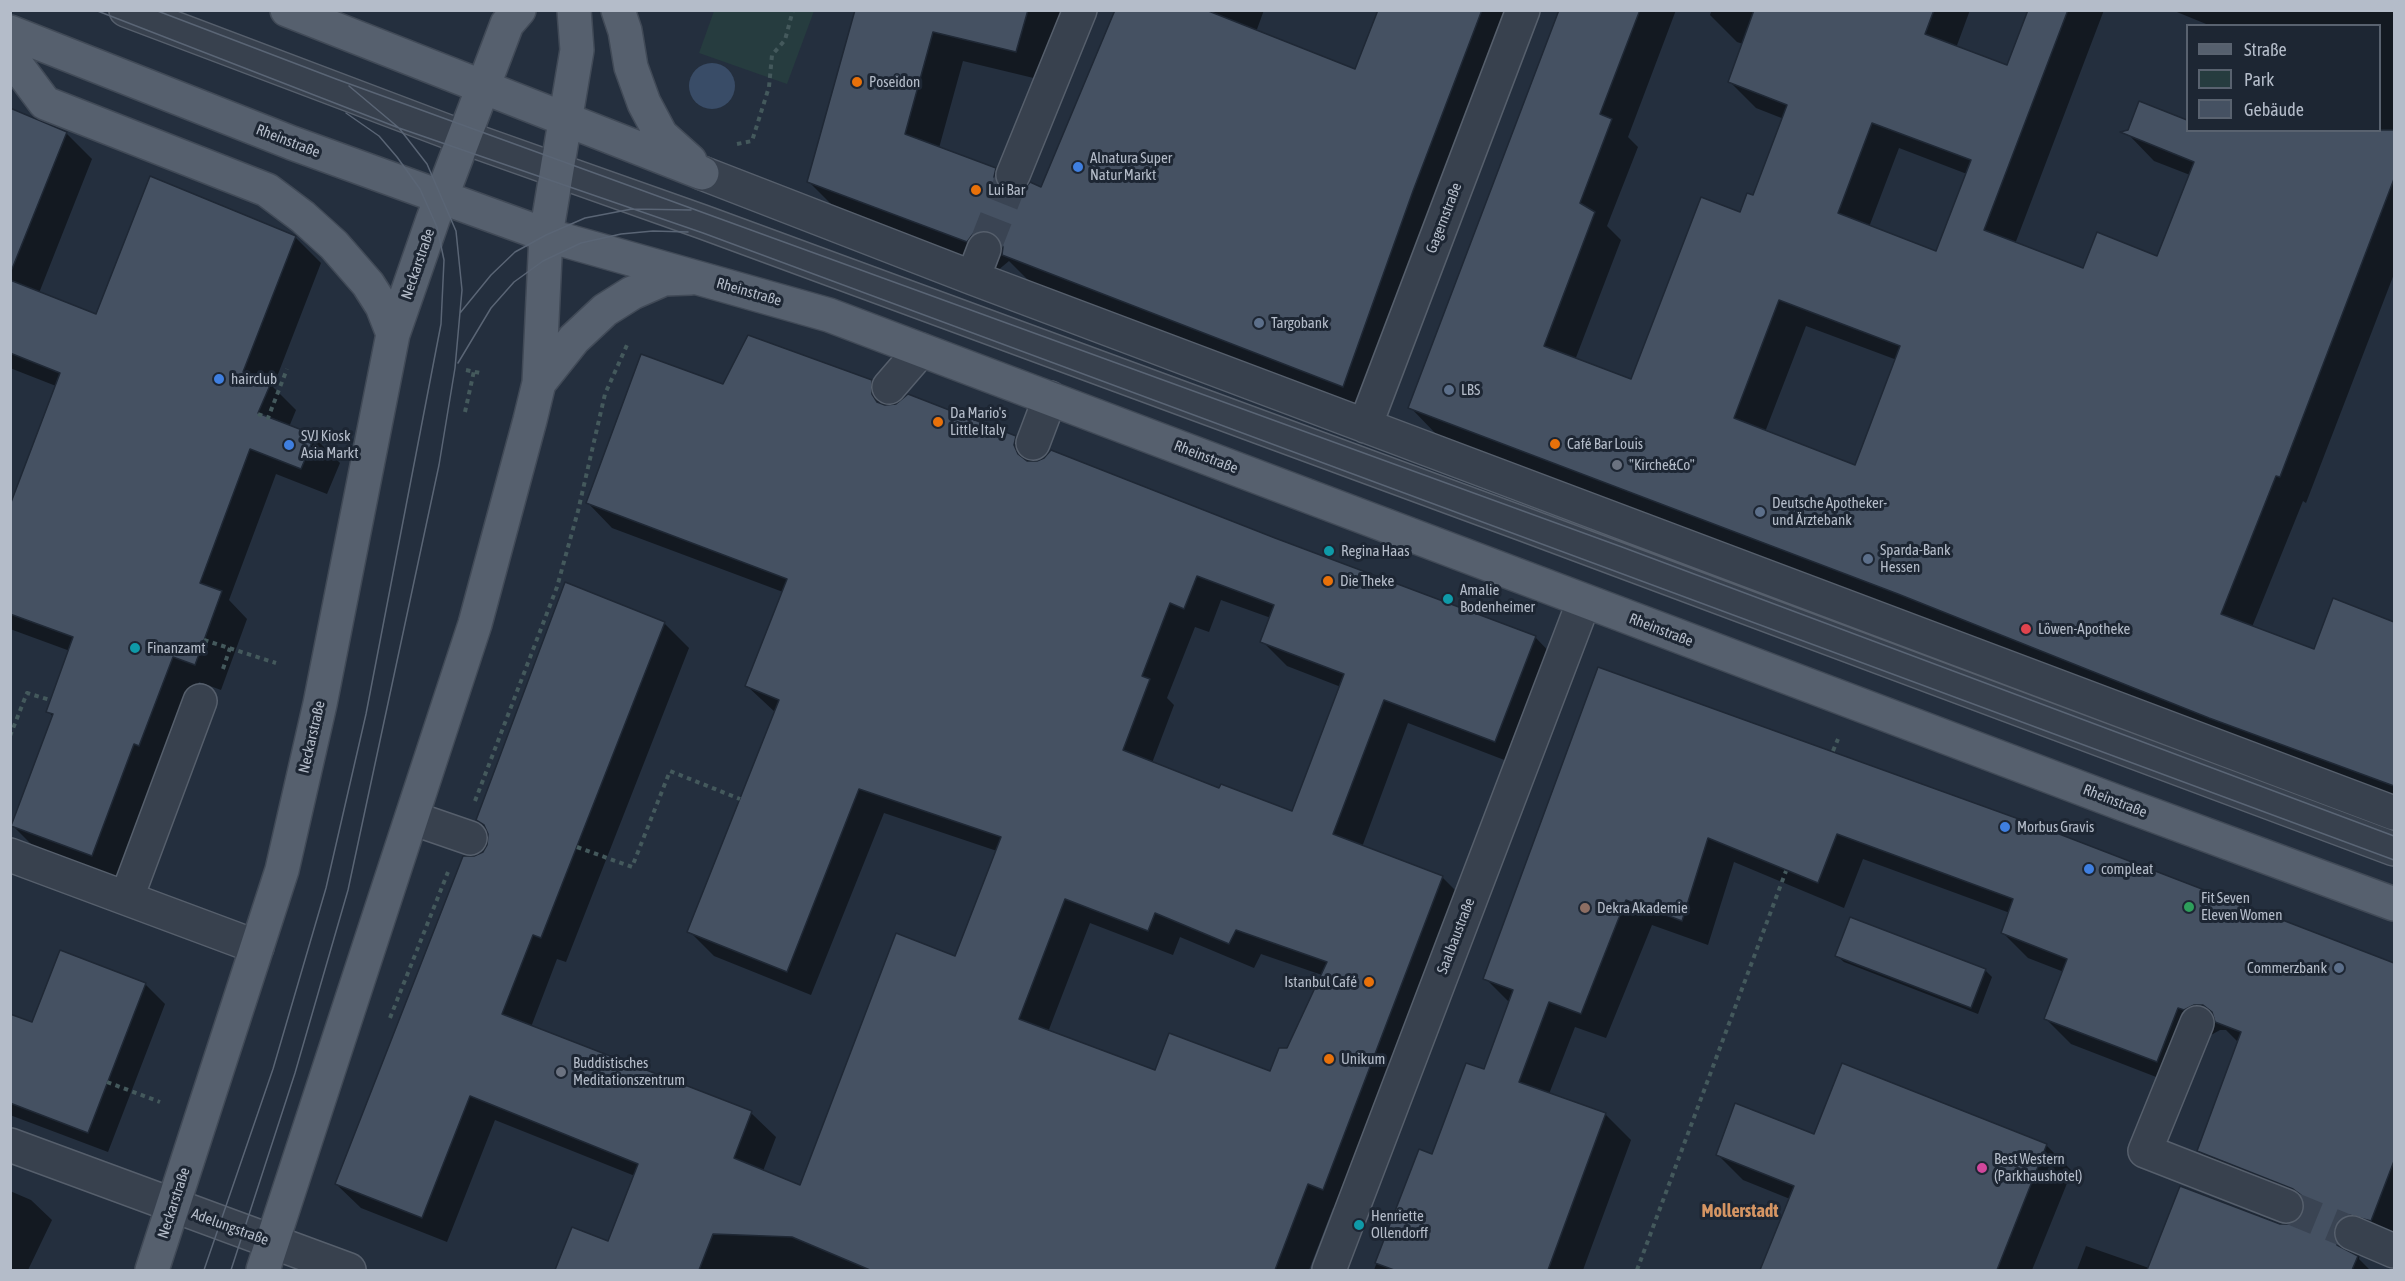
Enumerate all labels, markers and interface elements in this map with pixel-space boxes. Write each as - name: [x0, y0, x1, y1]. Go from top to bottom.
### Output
- legend: [2186, 24, 2381, 132]
- text: Straße: [2244, 39, 2287, 60]
- text: Park: [2244, 69, 2274, 90]
- place label: Poseidon: [869, 73, 920, 91]
- marker: Poseidon: [850, 75, 864, 89]
- text: Gebäude: [2244, 99, 2304, 120]
- street label: Rheinstraße: [254, 121, 322, 161]
- place label: Alnatura Super Natur Markt: [1090, 149, 1172, 184]
- marker: Alnatura Super Natur Markt: [1071, 160, 1085, 174]
- street label: Gagernstraße: [1422, 180, 1466, 256]
- place label: Lui Bar: [988, 181, 1025, 199]
- marker: Lui Bar: [969, 183, 983, 197]
- street label: Neckarstraße: [397, 226, 439, 302]
- street label: Rheinstraße: [714, 274, 784, 310]
- place label: Targobank: [1271, 314, 1329, 332]
- marker: Targobank: [1252, 316, 1266, 330]
- place label: hairclub: [231, 370, 277, 388]
- marker: hairclub: [212, 372, 226, 386]
- place label: LBS: [1461, 381, 1480, 399]
- marker: LBS: [1442, 383, 1456, 397]
- place label: Da Mario's Little Italy: [950, 404, 1007, 439]
- marker: Da Mario's Little Italy: [931, 415, 945, 429]
- place label: SVJ Kiosk Asia Markt: [301, 427, 358, 462]
- place label: Café Bar Louis: [1567, 435, 1643, 453]
- street label: Rheinstraße: [1172, 437, 1240, 477]
- marker: Café Bar Louis: [1548, 437, 1562, 451]
- marker: SVJ Kiosk Asia Markt: [282, 438, 296, 452]
- place label: "Kirche&Co": [1629, 456, 1695, 474]
- marker: "Kirche&Co": [1610, 458, 1624, 472]
- place label: Deutsche Apotheker- und Ärztebank: [1772, 494, 1887, 529]
- marker: Deutsche Apotheker- und Ärztebank: [1753, 505, 1767, 519]
- place label: Sparda-Bank Hessen: [1880, 541, 1951, 576]
- place label: Regina Haas: [1341, 542, 1409, 560]
- marker: Regina Haas: [1322, 544, 1336, 558]
- marker: Sparda-Bank Hessen: [1861, 552, 1875, 566]
- place label: Die Theke: [1340, 572, 1394, 590]
- marker: Die Theke: [1321, 574, 1335, 588]
- place label: Amalie Bodenheimer: [1460, 581, 1535, 616]
- marker: Amalie Bodenheimer: [1441, 592, 1455, 606]
- street label: Rheinstraße: [1627, 610, 1695, 650]
- place label: Löwen-Apotheke: [2038, 620, 2130, 638]
- marker: Löwen-Apotheke: [2019, 622, 2033, 636]
- place label: Finanzamt: [147, 639, 206, 657]
- marker: Finanzamt: [128, 641, 142, 655]
- street label: Neckarstraße: [295, 699, 329, 775]
- street label: Rheinstraße: [2081, 781, 2149, 821]
- place label: Morbus Gravis: [2017, 818, 2094, 836]
- marker: Morbus Gravis: [1998, 820, 2012, 834]
- place label: compleat: [2101, 860, 2153, 878]
- marker: compleat: [2082, 862, 2096, 876]
- place label: Fit Seven Eleven Women: [2201, 889, 2282, 924]
- street label: Saalbaustraße: [1433, 895, 1479, 977]
- place label: Dekra Akademie: [1597, 899, 1688, 917]
- marker: Fit Seven Eleven Women: [2182, 900, 2196, 914]
- marker: Dekra Akademie: [1578, 901, 1592, 915]
- place label: Commerzbank: [2247, 959, 2327, 977]
- marker: Commerzbank: [2332, 961, 2346, 975]
- place label: Istanbul Café: [1284, 973, 1357, 991]
- marker: Istanbul Café: [1362, 975, 1376, 989]
- place label: Unikum: [1341, 1050, 1385, 1068]
- marker: Unikum: [1322, 1052, 1336, 1066]
- place label: Buddistisches Meditationszentrum: [573, 1054, 685, 1089]
- marker: Buddistisches Meditationszentrum: [554, 1065, 568, 1079]
- place label: Best Western (Parkhaushotel): [1994, 1150, 2082, 1185]
- marker: Best Western (Parkhaushotel): [1975, 1161, 1989, 1175]
- street label: Neckarstraße: [154, 1165, 194, 1241]
- district label: Mollerstadt: [1702, 1200, 1778, 1222]
- street label: Adelungstraße: [189, 1205, 271, 1249]
- place label: Henriette Ollendorff: [1371, 1207, 1428, 1242]
- marker: Henriette Ollendorff: [1352, 1218, 1366, 1232]

